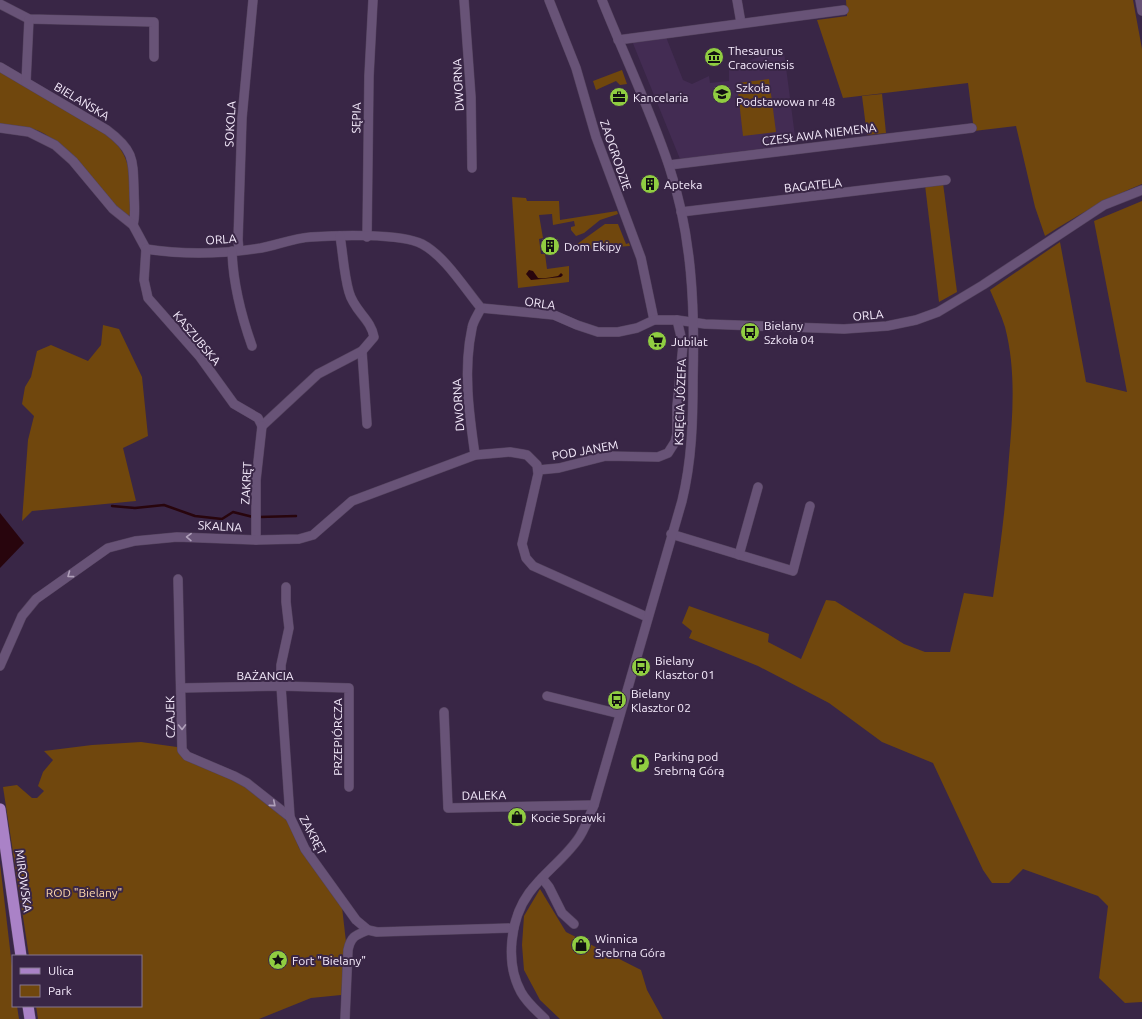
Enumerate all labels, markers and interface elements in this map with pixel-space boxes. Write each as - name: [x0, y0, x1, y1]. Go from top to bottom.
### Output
- place label: Thesaurus Cracoviensis: [728, 44, 794, 71]
- museum icon: Thesaurus Cracoviensis: [703, 46, 725, 68]
- street label: DWORNA: [450, 58, 466, 112]
- street label: BIELAŃSKA: [52, 79, 112, 123]
- place label: Szkoła Podstawowa nr 48: [736, 81, 836, 108]
- school or university icon: Szkoła Podstawowa nr 48: [711, 83, 733, 105]
- office icon: Kancelaria: [608, 86, 630, 108]
- place label: Kancelaria: [633, 91, 688, 104]
- street label: SOKOLA: [222, 100, 238, 147]
- street label: SĘPIA: [349, 102, 363, 134]
- street label: ZAOGRODZIE: [598, 118, 634, 192]
- street label: CZESŁAWA NIEMENA: [761, 121, 877, 147]
- building icon: Apteka: [639, 173, 661, 195]
- street label: BAGATELA: [783, 175, 843, 194]
- place label: Apteka: [664, 178, 702, 191]
- street label: ORLA: [205, 231, 237, 247]
- building icon: Dom Ekipy: [539, 235, 561, 257]
- place label: Dom Ekipy: [564, 240, 621, 253]
- street label: ORLA: [524, 294, 556, 312]
- street label: ORLA: [852, 307, 884, 323]
- street label: KASZUBSKA: [171, 308, 223, 368]
- place label: Bielany Szkoła 04: [764, 319, 815, 346]
- bus stop icon: Bielany Szkoła 04: [739, 321, 761, 343]
- supermarket icon: Jubilat: [646, 330, 668, 352]
- place label: Jubilat: [671, 335, 708, 348]
- street label: KSIĘCIA JÓZEFA: [672, 358, 688, 446]
- street label: DWORNA: [450, 378, 466, 432]
- street label: POD JANEM: [551, 438, 619, 462]
- street label: ZAKRĘT: [238, 461, 254, 505]
- street label: SKALNA: [198, 518, 243, 534]
- one-way arrow: [186, 533, 192, 541]
- one-way arrow: [67, 570, 74, 577]
- place label: Bielany Klasztor 01: [655, 654, 715, 681]
- bus stop icon: Bielany Klasztor 01: [630, 656, 652, 678]
- street label: BAŻANCIA: [236, 669, 294, 682]
- place label: Bielany Klasztor 02: [631, 687, 691, 714]
- bus stop icon: Bielany Klasztor 02: [606, 689, 628, 711]
- street label: CZAJEK: [163, 695, 177, 738]
- street label: PRZEPIÓRCZA: [331, 698, 344, 776]
- one-way arrow: [178, 724, 186, 730]
- place label: Parking pod Srebrną Górą: [654, 750, 724, 777]
- parking icon: Parking pod Srebrną Górą: [629, 752, 651, 774]
- street label: DALEKA: [462, 788, 507, 802]
- one-way arrow: [268, 800, 275, 807]
- shop icon: Kocie Sprawki: [506, 806, 528, 828]
- place label: Kocie Sprawki: [531, 811, 605, 824]
- street label: ZAKRĘT: [297, 813, 329, 857]
- street label: MIROWSKA: [13, 849, 35, 913]
- park label: ROD "Bielany": [46, 886, 122, 899]
- place label: Winnica Srebrna Góra: [595, 932, 665, 959]
- shop icon: Winnica Srebrna Góra: [570, 934, 592, 956]
- place icon: Fort "Bielany": [267, 949, 289, 971]
- place label: Fort "Bielany": [292, 954, 366, 967]
- legend: [12, 955, 142, 1007]
- text: Ulica: [48, 964, 74, 977]
- text: Park: [48, 984, 72, 997]

